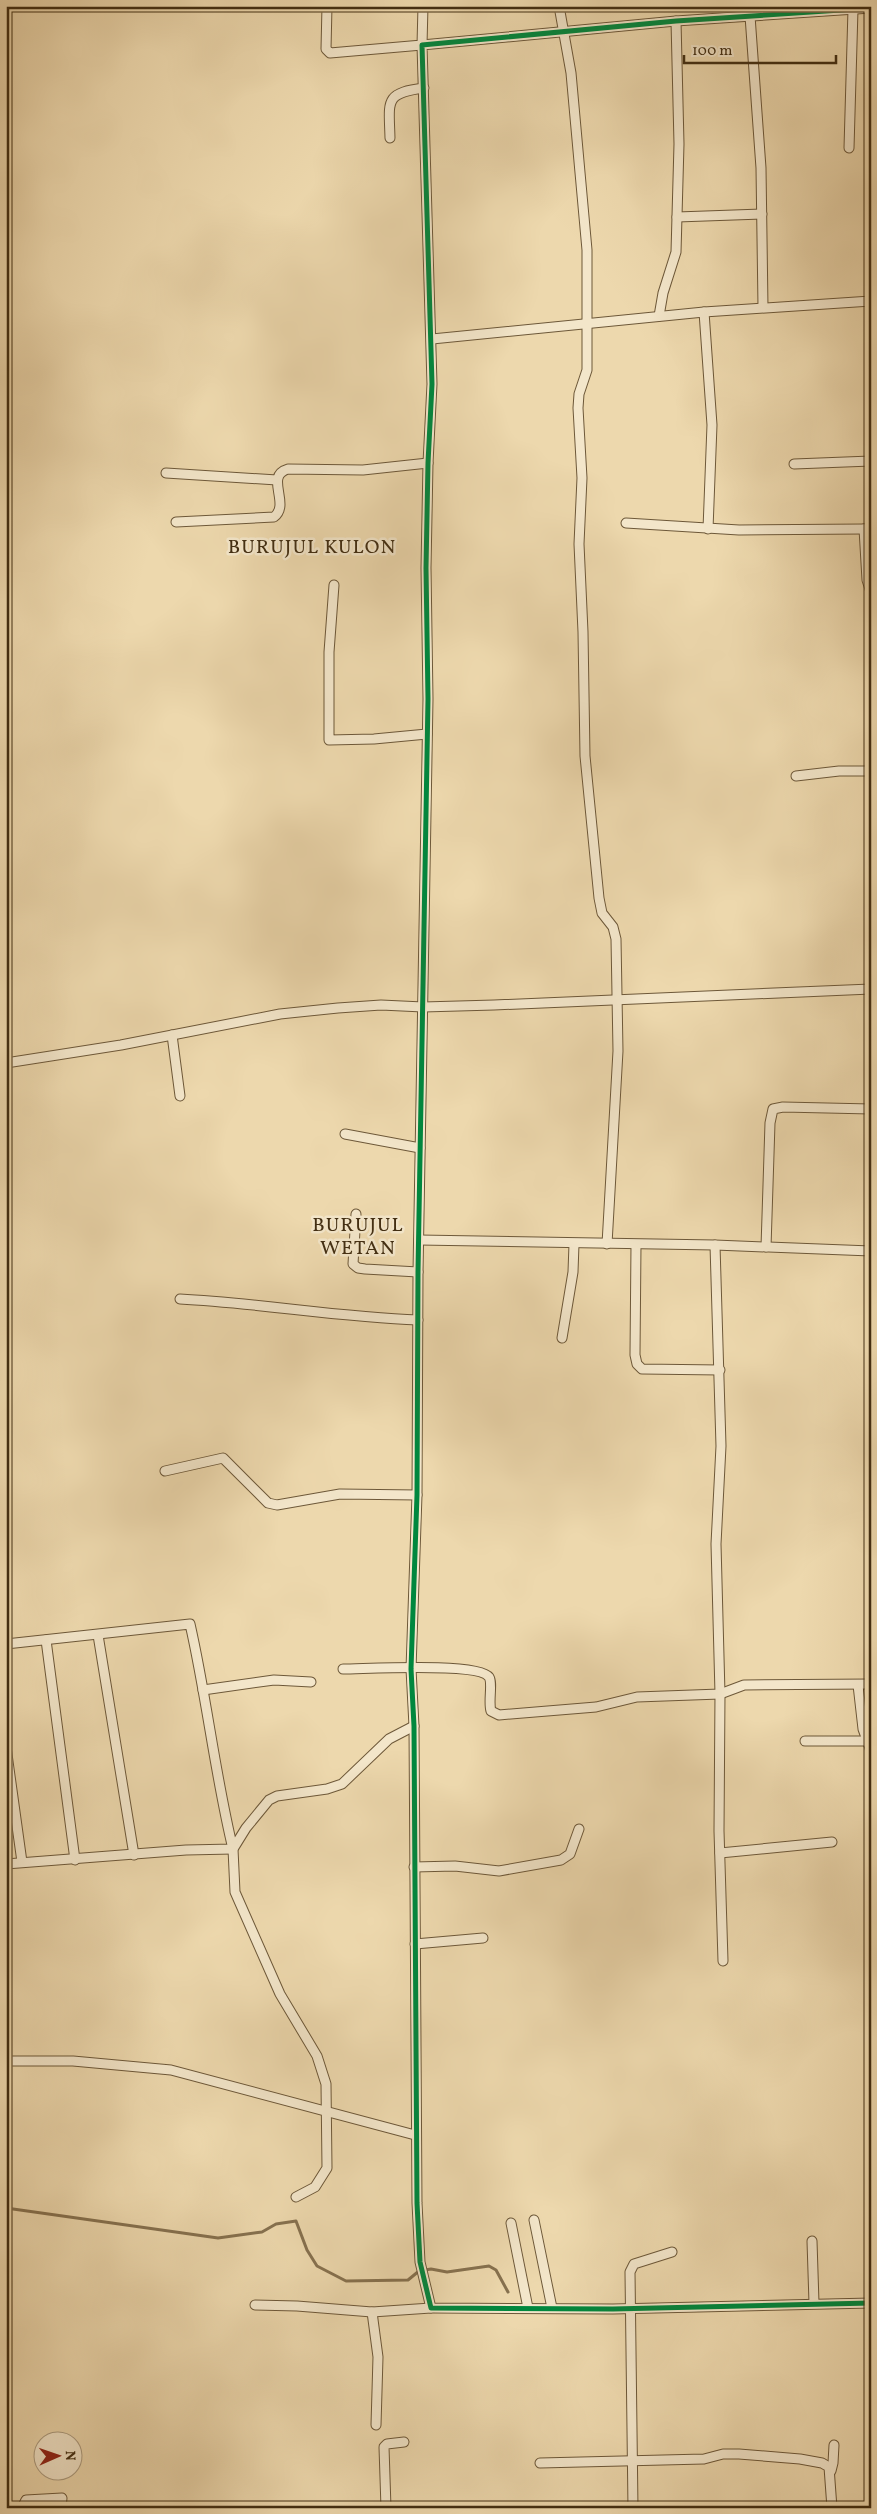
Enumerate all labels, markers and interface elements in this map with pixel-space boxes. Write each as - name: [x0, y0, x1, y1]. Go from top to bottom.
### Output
- scale bar: [684, 32, 837, 64]
- text: 100 m: [692, 41, 732, 62]
- district label: BURUJUL KULON: [228, 534, 396, 562]
- district label: BURUJUL WETAN: [312, 1212, 404, 1263]
- north arrow: [32, 2432, 82, 2482]
- text: N: [60, 2450, 79, 2461]

